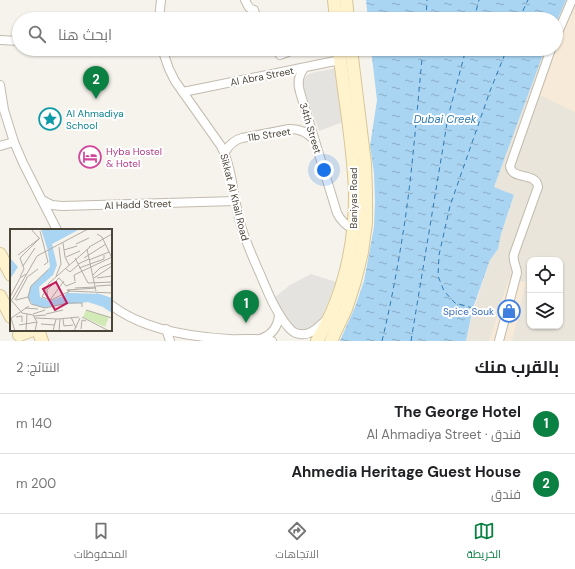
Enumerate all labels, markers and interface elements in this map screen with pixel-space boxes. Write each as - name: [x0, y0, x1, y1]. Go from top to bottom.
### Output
- search box: [12, 12, 563, 56]
- icon: search: [26, 23, 48, 45]
- text: ابحث هنا: [58, 25, 112, 45]
- street label: Al Abra Street: [229, 64, 295, 89]
- pin: 2: [83, 66, 109, 99]
- street label: 34th Street: [297, 101, 324, 155]
- place icon: Al Ahmadiya School: [37, 106, 63, 132]
- place label: Al Ahmadiya School: [66, 107, 124, 132]
- water label: Dubai Creek: [414, 112, 477, 126]
- street label: 11b Street: [247, 125, 292, 144]
- hotel icon: Hyba Hostel & Hotel: [77, 144, 103, 170]
- place label: Hyba Hostel & Hotel: [106, 145, 162, 170]
- street label: Sikkat Al Khail Road: [217, 152, 252, 242]
- your location: [314, 160, 334, 180]
- street label: Baniyas Road: [347, 167, 360, 229]
- street label: Al Hadd Street: [104, 197, 172, 212]
- inset map: [10, 229, 112, 331]
- map controls: [527, 257, 563, 329]
- button: locate: [527, 257, 563, 293]
- pin: 1: [233, 290, 259, 323]
- button: layers: [527, 293, 563, 329]
- shop icon: Spice Souk: [496, 298, 522, 324]
- place label: Spice Souk: [443, 305, 494, 318]
- text: بالقرب منك: [475, 356, 559, 378]
- text: النتائج: 2: [16, 359, 60, 376]
- text: The George Hotel: [394, 402, 521, 422]
- text: 140 m: [16, 415, 52, 432]
- text: 1: [544, 415, 548, 432]
- text: فندق · Al Ahmadiya Street: [366, 426, 521, 443]
- text: Ahmedia Heritage Guest House: [291, 462, 521, 482]
- text: 200 m: [16, 475, 56, 492]
- text: 2: [542, 475, 550, 492]
- text: فندق: [491, 486, 521, 503]
- tab: المحفوظات: [74, 520, 127, 564]
- tab: الاتجاهات: [275, 520, 319, 564]
- tab: الخريطة: [467, 520, 501, 564]

